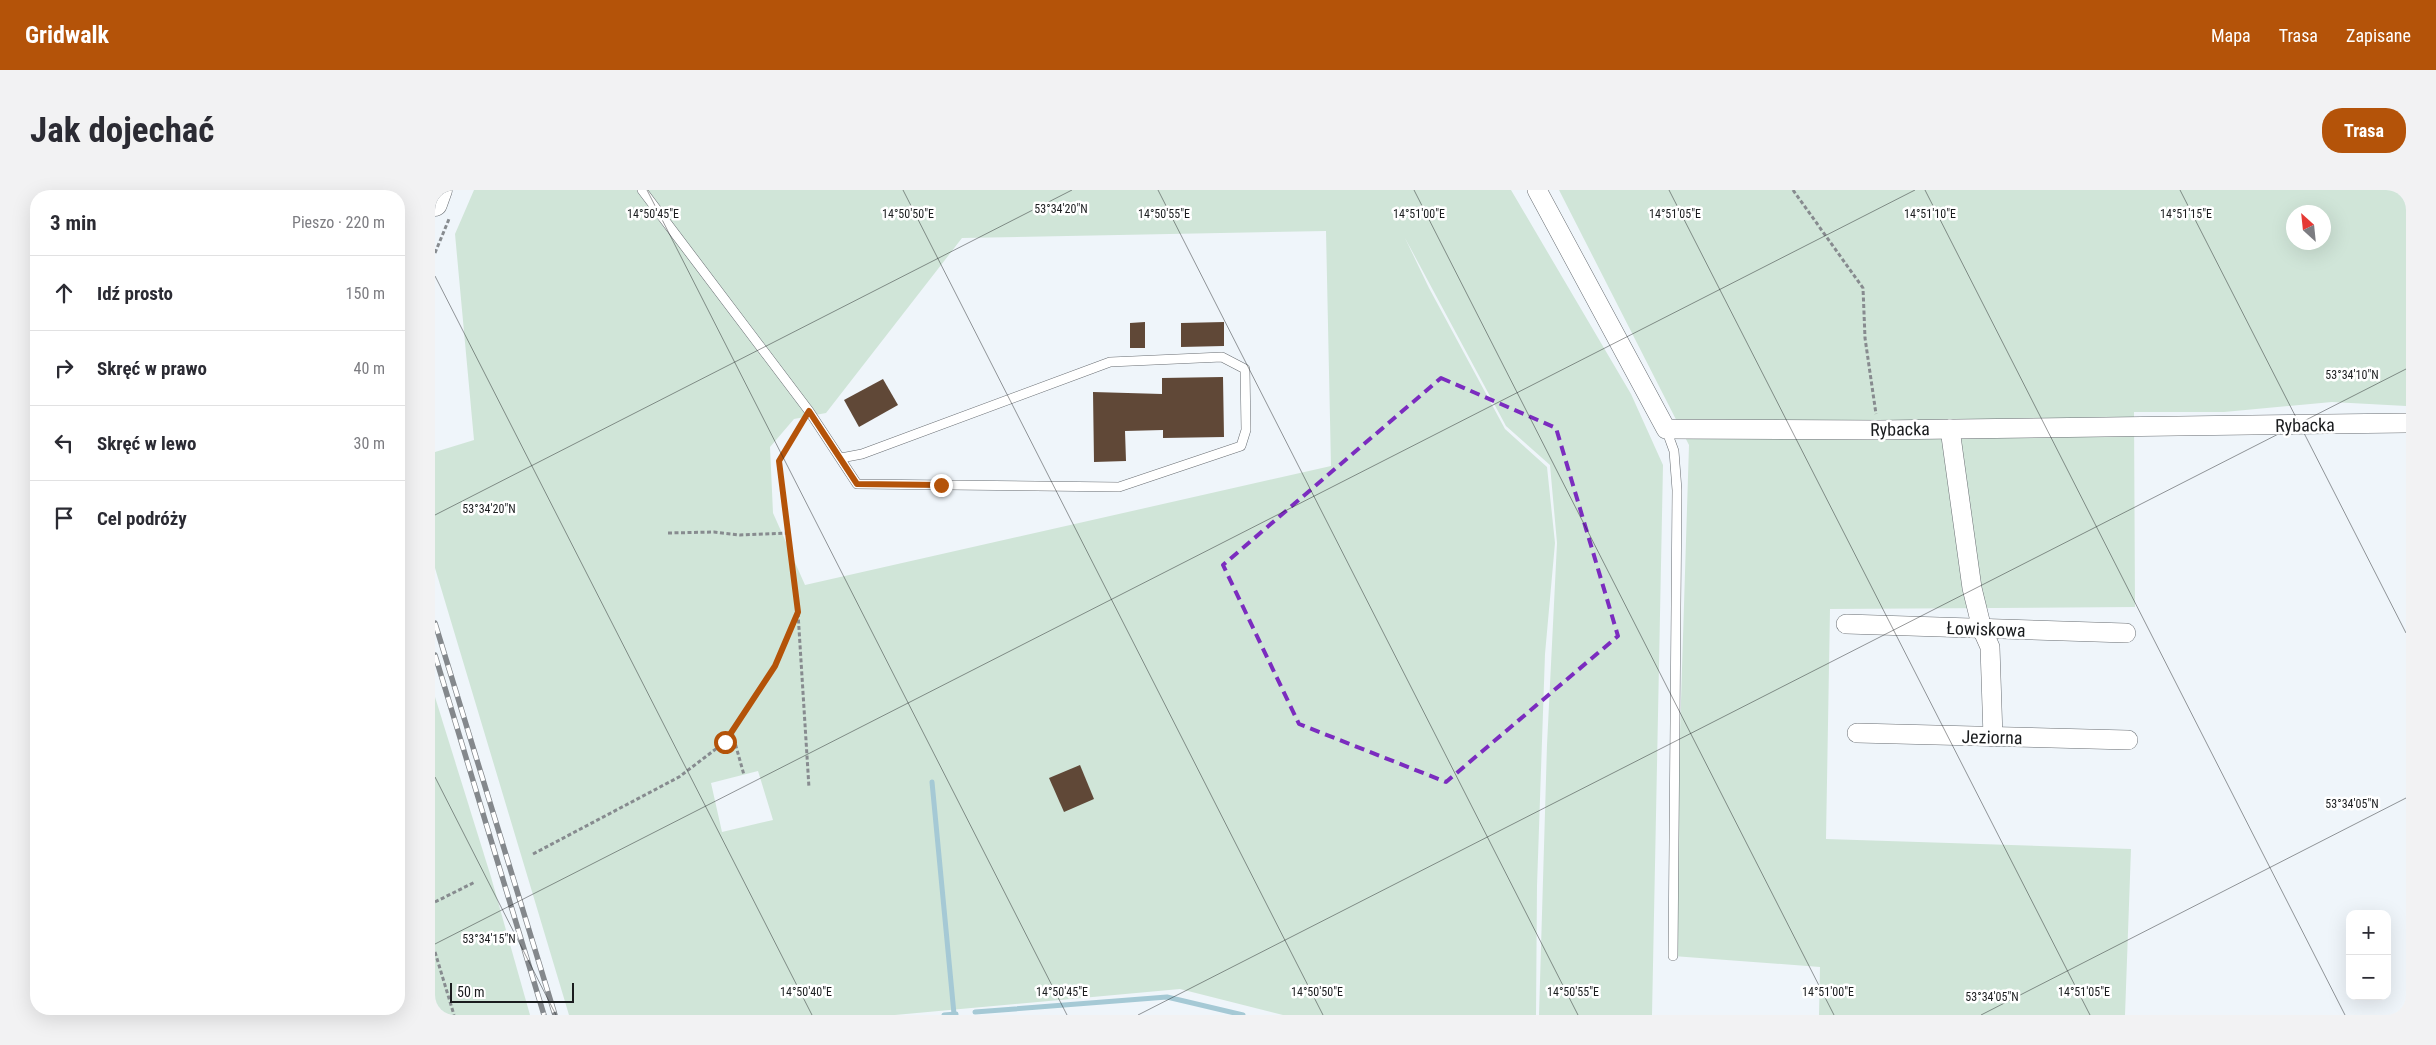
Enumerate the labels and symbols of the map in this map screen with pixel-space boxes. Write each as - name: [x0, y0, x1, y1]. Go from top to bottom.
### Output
- text: 53°34'20"N: [1034, 202, 1088, 216]
- north arrow: [2286, 205, 2331, 250]
- text: 14°50'45"E: [627, 207, 679, 221]
- text: 14°50'50"E: [882, 207, 934, 221]
- text: 14°50'55"E: [1138, 207, 1190, 221]
- text: 14°51'00"E: [1393, 207, 1445, 221]
- text: 14°51'05"E: [1649, 207, 1701, 221]
- text: 14°51'10"E: [1904, 207, 1956, 221]
- text: 14°51'15"E: [2160, 207, 2212, 221]
- text: 53°34'10"N: [2325, 368, 2379, 382]
- street label: Rybacka: [2275, 414, 2335, 436]
- street label: Rybacka: [1870, 418, 1930, 440]
- route end: [930, 474, 953, 497]
- text: 53°34'20"N: [462, 502, 516, 516]
- street label: Łowiskowa: [1946, 617, 2026, 641]
- street label: Jeziorna: [1961, 726, 2023, 748]
- route start: [714, 731, 737, 754]
- text: 53°34'05"N: [2325, 797, 2379, 811]
- text: 53°34'15"N: [462, 932, 516, 946]
- scale bar: [450, 980, 574, 1003]
- text: 14°50'40"E: [780, 985, 832, 999]
- text: 14°50'45"E: [1036, 985, 1088, 999]
- text: 14°50'50"E: [1291, 985, 1343, 999]
- text: 14°50'55"E: [1547, 985, 1599, 999]
- text: 14°51'00"E: [1802, 985, 1854, 999]
- text: 14°51'05"E: [2058, 985, 2110, 999]
- text: 53°34'05"N: [1965, 990, 2019, 1004]

